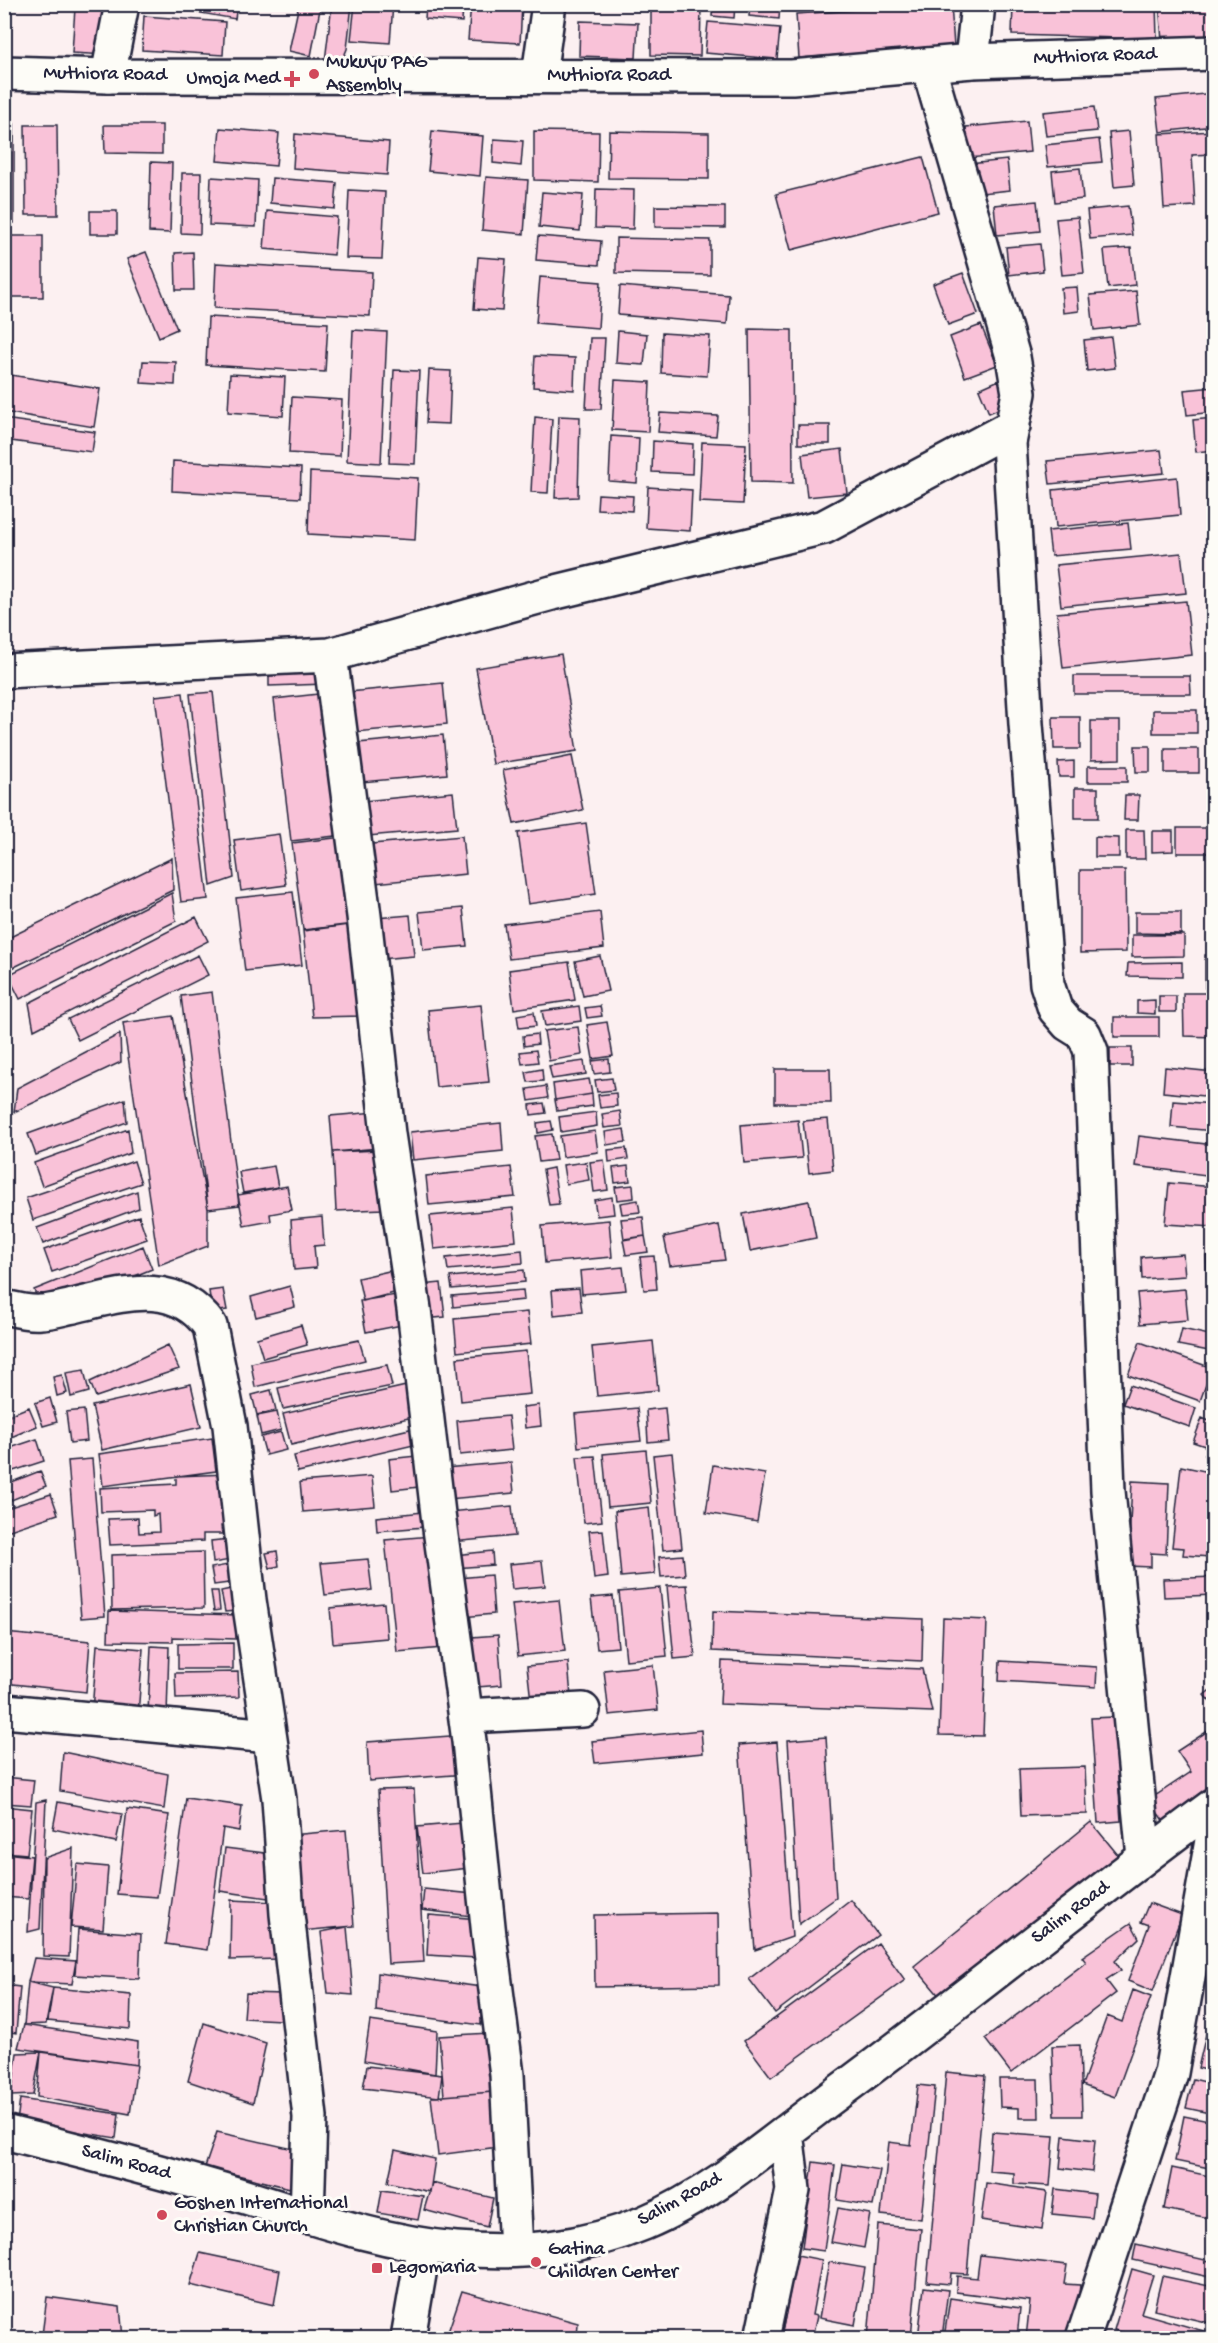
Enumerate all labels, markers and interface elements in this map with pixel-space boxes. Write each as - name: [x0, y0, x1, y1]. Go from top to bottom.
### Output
- street label: Muthiora Road: [1033, 43, 1159, 71]
- place label: Mukuyu PAG Assembly: [326, 52, 428, 98]
- street label: Muthiora Road: [43, 62, 169, 88]
- street label: Muthiora Road: [547, 65, 673, 88]
- marker: Mukuyu PAG Assembly: [307, 67, 321, 81]
- place label: Umoja Med: [186, 68, 282, 91]
- marker: Umoja Med: [285, 72, 299, 86]
- street label: Salim Road: [1027, 1875, 1116, 1950]
- street label: Salim Road: [79, 2140, 175, 2187]
- street label: Salim Road: [634, 2167, 728, 2232]
- place label: Goshen International Christian Church: [174, 2193, 348, 2239]
- marker: Goshen International Christian Church: [155, 2208, 169, 2222]
- place label: Gatina Children Center: [548, 2239, 680, 2285]
- marker: Gatina Children Center: [529, 2255, 543, 2269]
- place label: Legomaria: [389, 2257, 477, 2280]
- marker: Legomaria: [370, 2261, 384, 2275]

